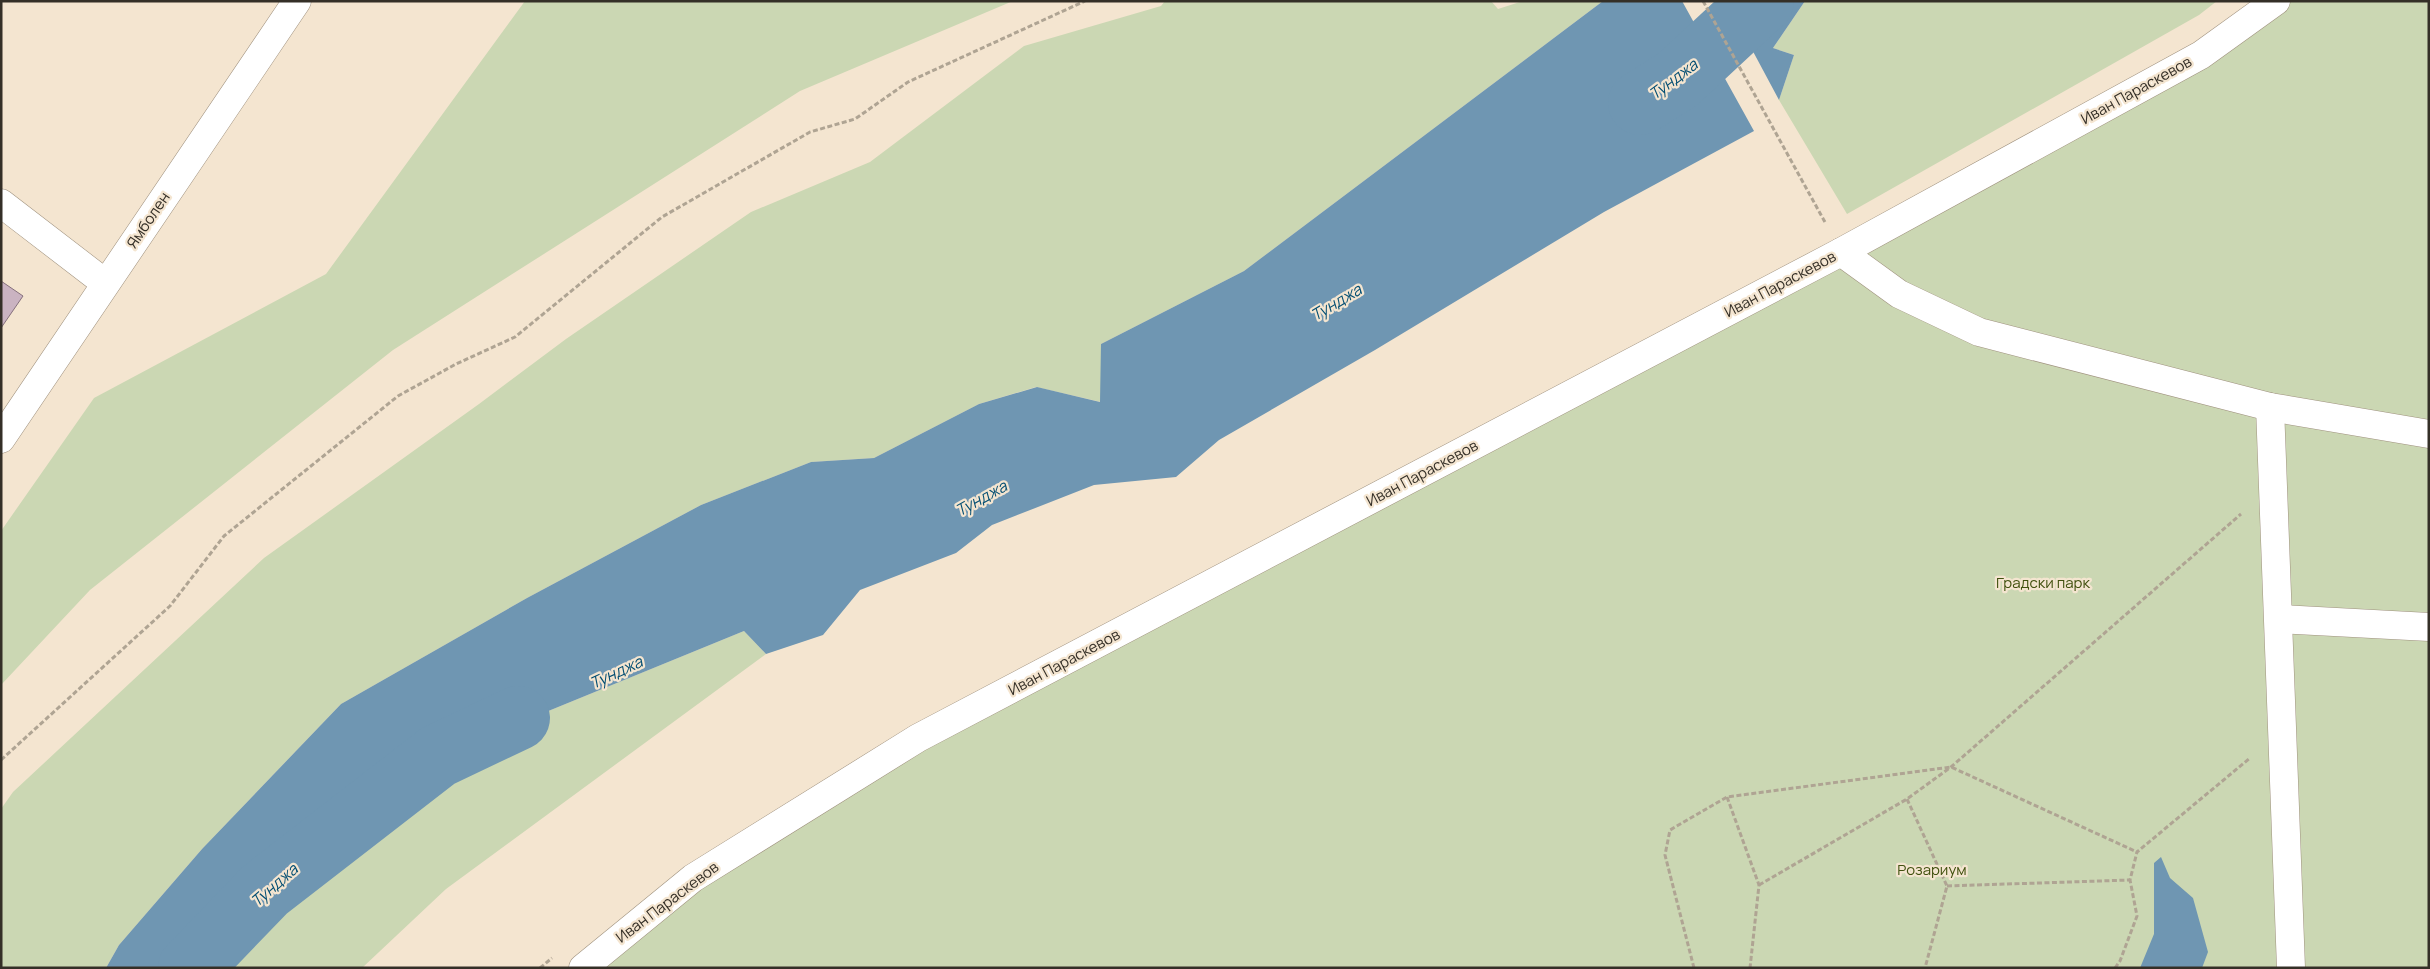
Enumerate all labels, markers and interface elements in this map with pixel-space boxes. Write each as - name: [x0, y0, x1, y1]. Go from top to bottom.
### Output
- street label: Иван Параскевов: [2077, 51, 2195, 129]
- water label: Тунджа: [1644, 53, 1703, 105]
- street label: Ямболен: [121, 188, 175, 252]
- street label: Иван Параскевов: [1721, 246, 1839, 322]
- water label: Тунджа: [1306, 278, 1366, 326]
- street label: Иван Параскевов: [1363, 435, 1481, 511]
- water label: Тунджа: [951, 474, 1012, 521]
- park label: Градски парк: [1996, 572, 2090, 593]
- street label: Иван Параскевов: [1005, 624, 1123, 700]
- water label: Тунджа: [586, 650, 647, 694]
- street label: Иван Параскевов: [611, 856, 723, 948]
- water label: Тунджа: [246, 858, 303, 912]
- park label: Розариум: [1897, 859, 1967, 880]

